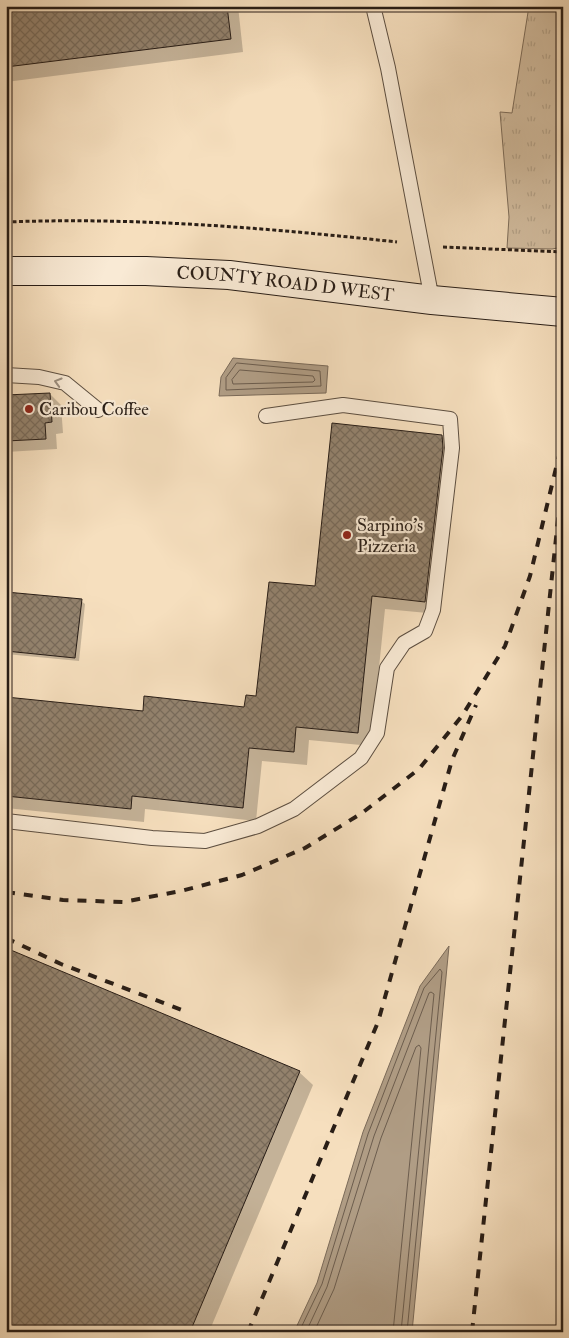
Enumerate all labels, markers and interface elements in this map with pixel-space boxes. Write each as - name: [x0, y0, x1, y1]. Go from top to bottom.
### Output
- street label: COUNTY ROAD D WEST: [176, 261, 396, 307]
- one-way arrow: [54, 378, 63, 388]
- place label: Caribou Coffee: [39, 398, 149, 421]
- marker: Caribou Coffee: [23, 403, 35, 415]
- place label: Sarpino's Pizzeria: [357, 514, 423, 558]
- marker: Sarpino's Pizzeria: [341, 529, 353, 541]

